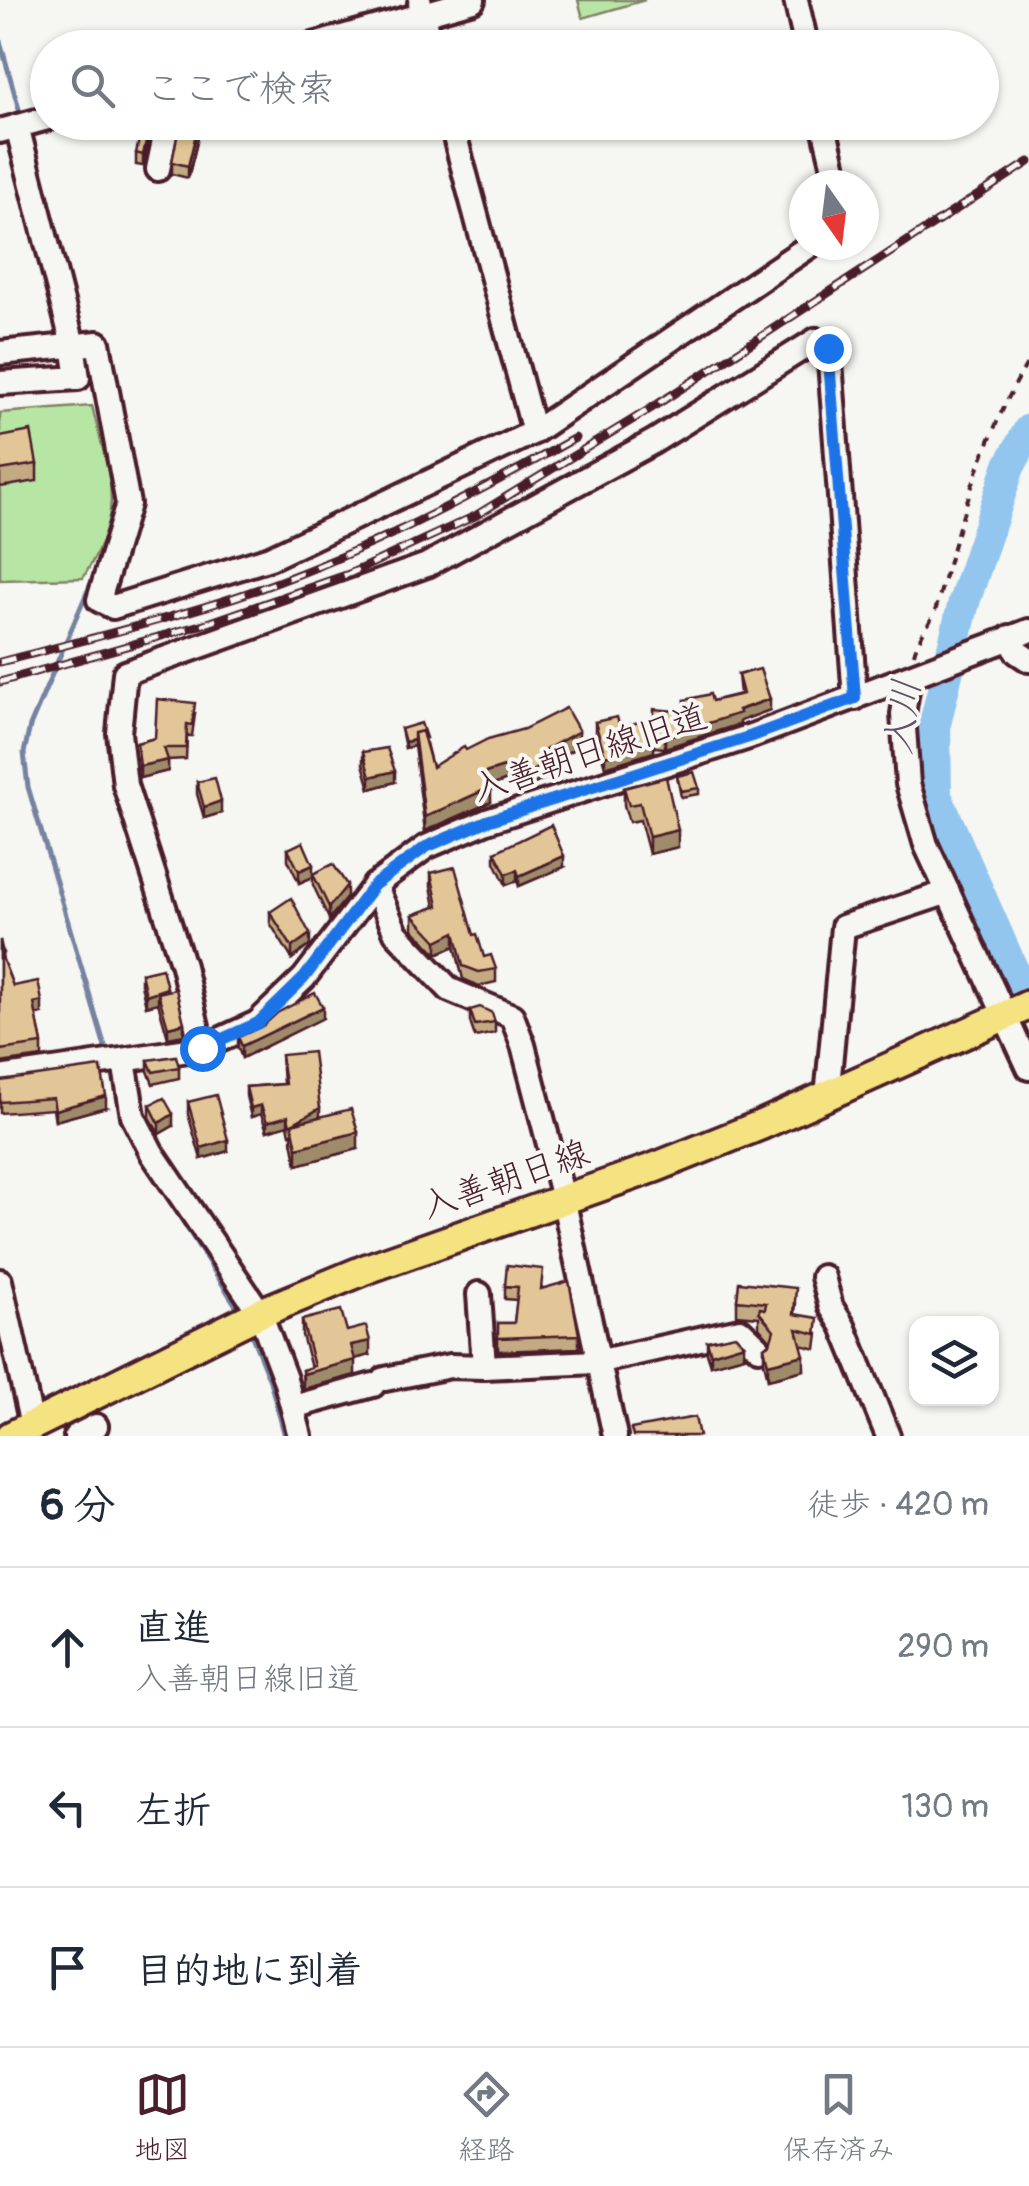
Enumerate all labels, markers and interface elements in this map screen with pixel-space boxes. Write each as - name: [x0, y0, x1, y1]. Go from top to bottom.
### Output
- search box: [30, 30, 999, 140]
- icon: search: [65, 58, 120, 113]
- text: ここで検索: [145, 65, 335, 113]
- north arrow: [789, 170, 879, 260]
- route end: [806, 326, 852, 372]
- water label: 入川: [875, 676, 931, 758]
- street label: 入善朝日線旧道: [466, 694, 713, 812]
- route start: [180, 1026, 226, 1072]
- street label: 入善朝日線: [415, 1131, 595, 1229]
- map controls: [909, 1316, 999, 1406]
- button: layers: [909, 1316, 999, 1406]
- text: 6 分: [40, 1480, 116, 1532]
- text: 徒歩 · 420 m: [807, 1485, 989, 1525]
- text: 直進: [135, 1604, 211, 1652]
- icon: ahead: [40, 1620, 95, 1675]
- text: 290 m: [897, 1627, 989, 1667]
- text: 入善朝日線旧道: [135, 1659, 359, 1699]
- icon: left: [40, 1780, 95, 1835]
- text: 左折: [135, 1787, 211, 1835]
- text: 130 m: [901, 1787, 989, 1827]
- icon: arrive: [40, 1940, 95, 1995]
- text: 目的地に到着: [135, 1947, 363, 1995]
- tab: 地図: [134, 2067, 190, 2168]
- tab: 経路: [458, 2067, 515, 2168]
- tab: 保存済み: [783, 2067, 895, 2168]

